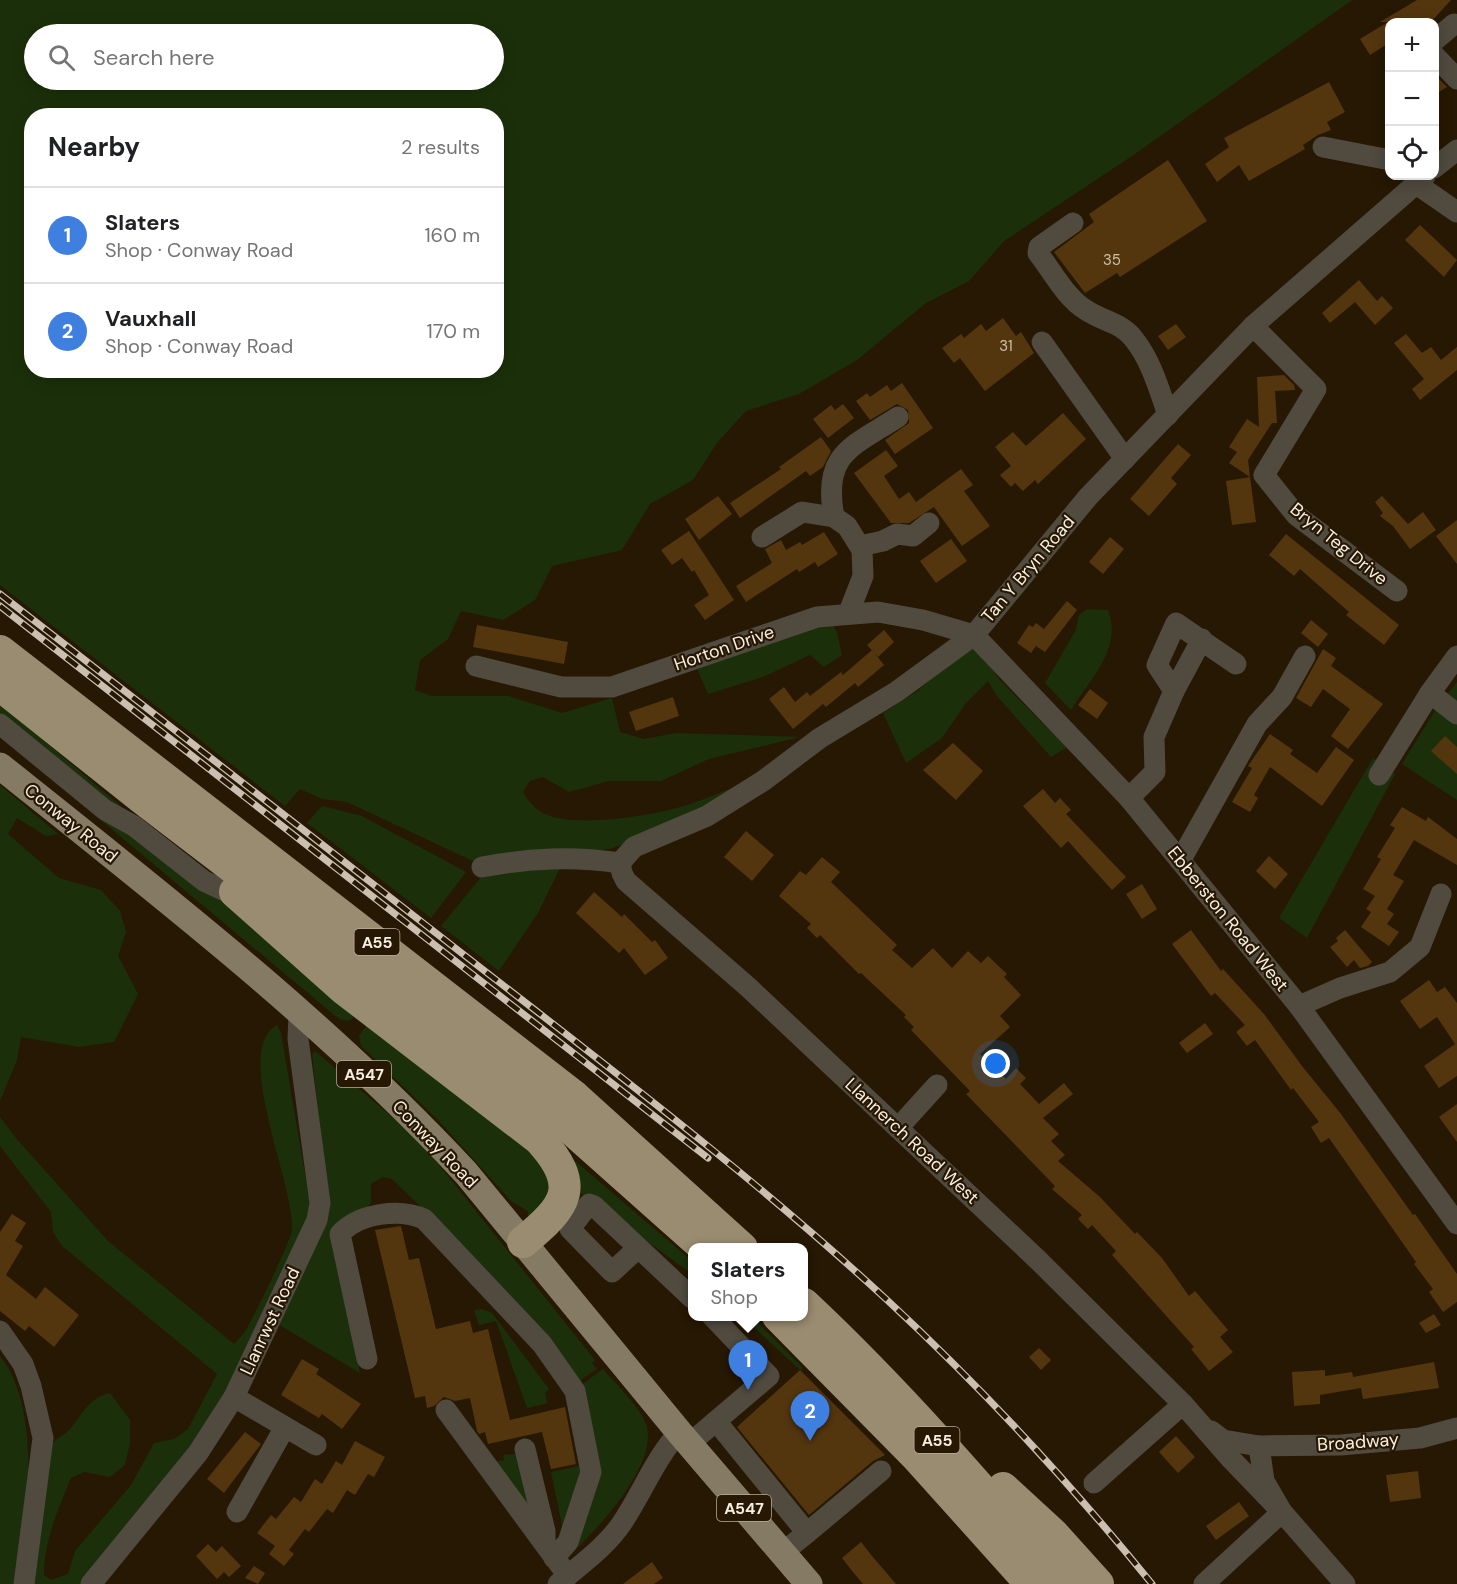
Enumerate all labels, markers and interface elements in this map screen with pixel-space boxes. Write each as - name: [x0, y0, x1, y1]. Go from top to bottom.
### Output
- map controls: [1385, 18, 1439, 180]
- button: +: [1385, 18, 1439, 72]
- search box: [24, 24, 504, 90]
- icon: search: [45, 41, 78, 74]
- text: Search here: [93, 43, 214, 72]
- button: −: [1385, 72, 1439, 126]
- button: locate: [1385, 126, 1439, 180]
- text: Nearby: [48, 130, 140, 164]
- text: 2 results: [401, 134, 480, 160]
- text: Slaters: [105, 208, 180, 237]
- text: 1: [64, 222, 71, 248]
- text: 160 m: [424, 222, 480, 248]
- text: Shop · Conway Road: [105, 237, 293, 263]
- house number: 35: [1103, 250, 1121, 270]
- text: Vauxhall: [105, 304, 196, 333]
- text: 2: [62, 318, 73, 344]
- text: 170 m: [427, 318, 480, 344]
- text: Shop · Conway Road: [105, 333, 293, 359]
- house number: 31: [999, 336, 1013, 356]
- street label: Bryn Teg Drive: [1285, 497, 1393, 591]
- street label: Tan Y Bryn Road: [976, 510, 1080, 628]
- street label: Horton Drive: [671, 620, 777, 676]
- street label: Conway Road: [19, 778, 123, 868]
- street label: Ebberston Road West: [1162, 842, 1294, 996]
- road number: A55: [354, 929, 400, 955]
- your location: [981, 1049, 1010, 1078]
- road number: A547: [337, 1061, 391, 1087]
- street label: Llannerch Road West: [840, 1073, 984, 1209]
- street label: Conway Road: [387, 1095, 483, 1193]
- popup: [688, 1243, 808, 1321]
- text: Slaters: [710, 1255, 786, 1284]
- street label: Llanrwst Road: [235, 1263, 305, 1379]
- text: Shop: [710, 1284, 758, 1310]
- pin: 1: [728, 1340, 768, 1390]
- pin: 2: [790, 1392, 830, 1441]
- road number: A55: [914, 1427, 960, 1453]
- street label: Broadway: [1316, 1427, 1400, 1457]
- road number: A547: [717, 1495, 771, 1521]

